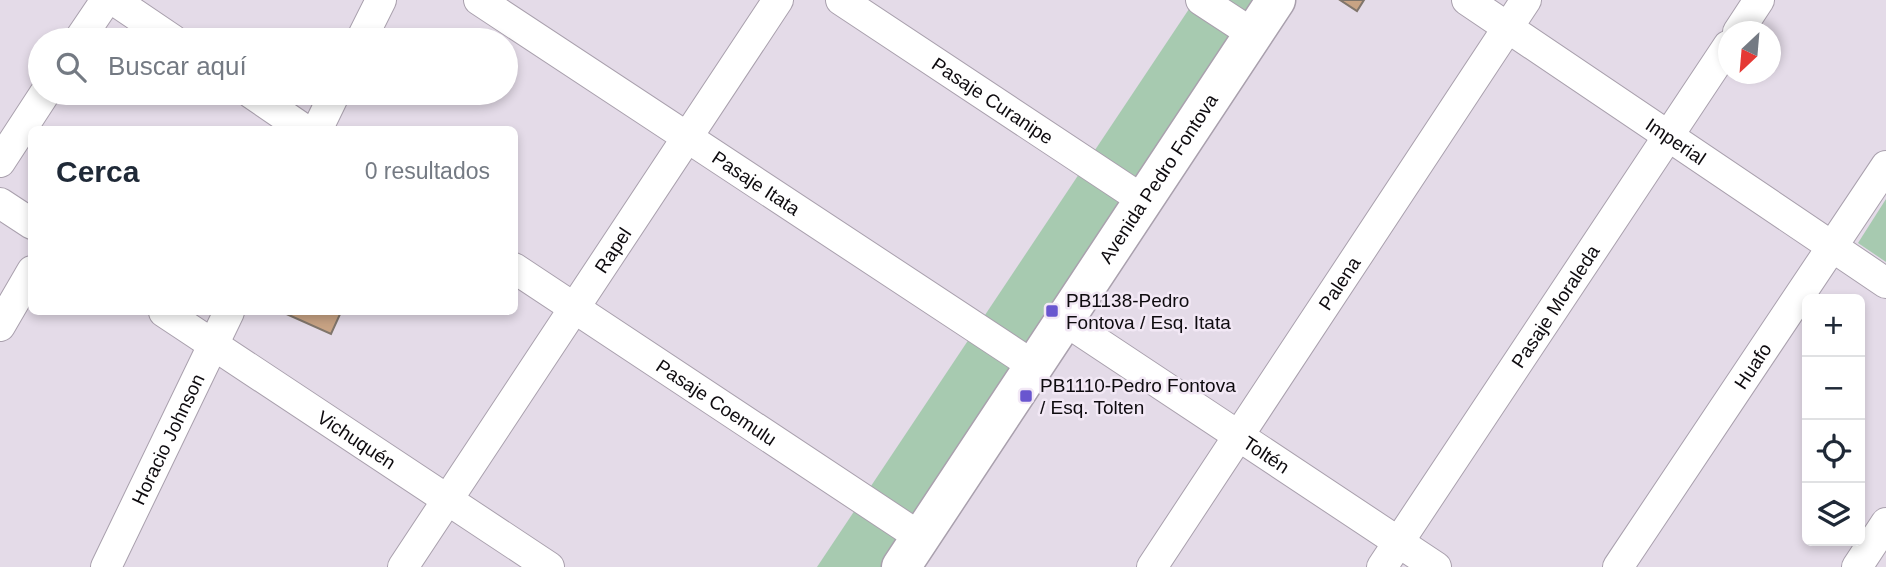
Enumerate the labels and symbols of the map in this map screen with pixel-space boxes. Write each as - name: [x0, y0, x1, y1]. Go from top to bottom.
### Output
- north arrow: [1718, 21, 1781, 84]
- street label: Pasaje Curanipe: [928, 53, 1057, 148]
- street label: Avenida Pedro Fontova: [1095, 90, 1222, 267]
- street label: Imperial: [1642, 114, 1709, 169]
- street label: Pasaje Itata: [708, 147, 804, 220]
- street label: Rapel: [591, 224, 636, 277]
- street label: Pasaje Moraleda: [1507, 241, 1604, 372]
- street label: Palena: [1315, 253, 1365, 314]
- place label: PB1138-Pedro Fontova / Esq. Itata: [1066, 290, 1231, 333]
- marker: PB1138-Pedro Fontova / Esq. Itata: [1044, 303, 1060, 319]
- street label: Huafo: [1730, 339, 1776, 393]
- street label: Pasaje Coemulu: [652, 355, 780, 450]
- street label: Horacio Johnson: [128, 370, 209, 508]
- place label: PB1110-Pedro Fontova / Esq. Tolten: [1040, 375, 1236, 418]
- marker: PB1110-Pedro Fontova / Esq. Tolten: [1018, 388, 1034, 404]
- street label: Vichuquén: [313, 406, 399, 473]
- street label: Toltén: [1239, 432, 1293, 478]

